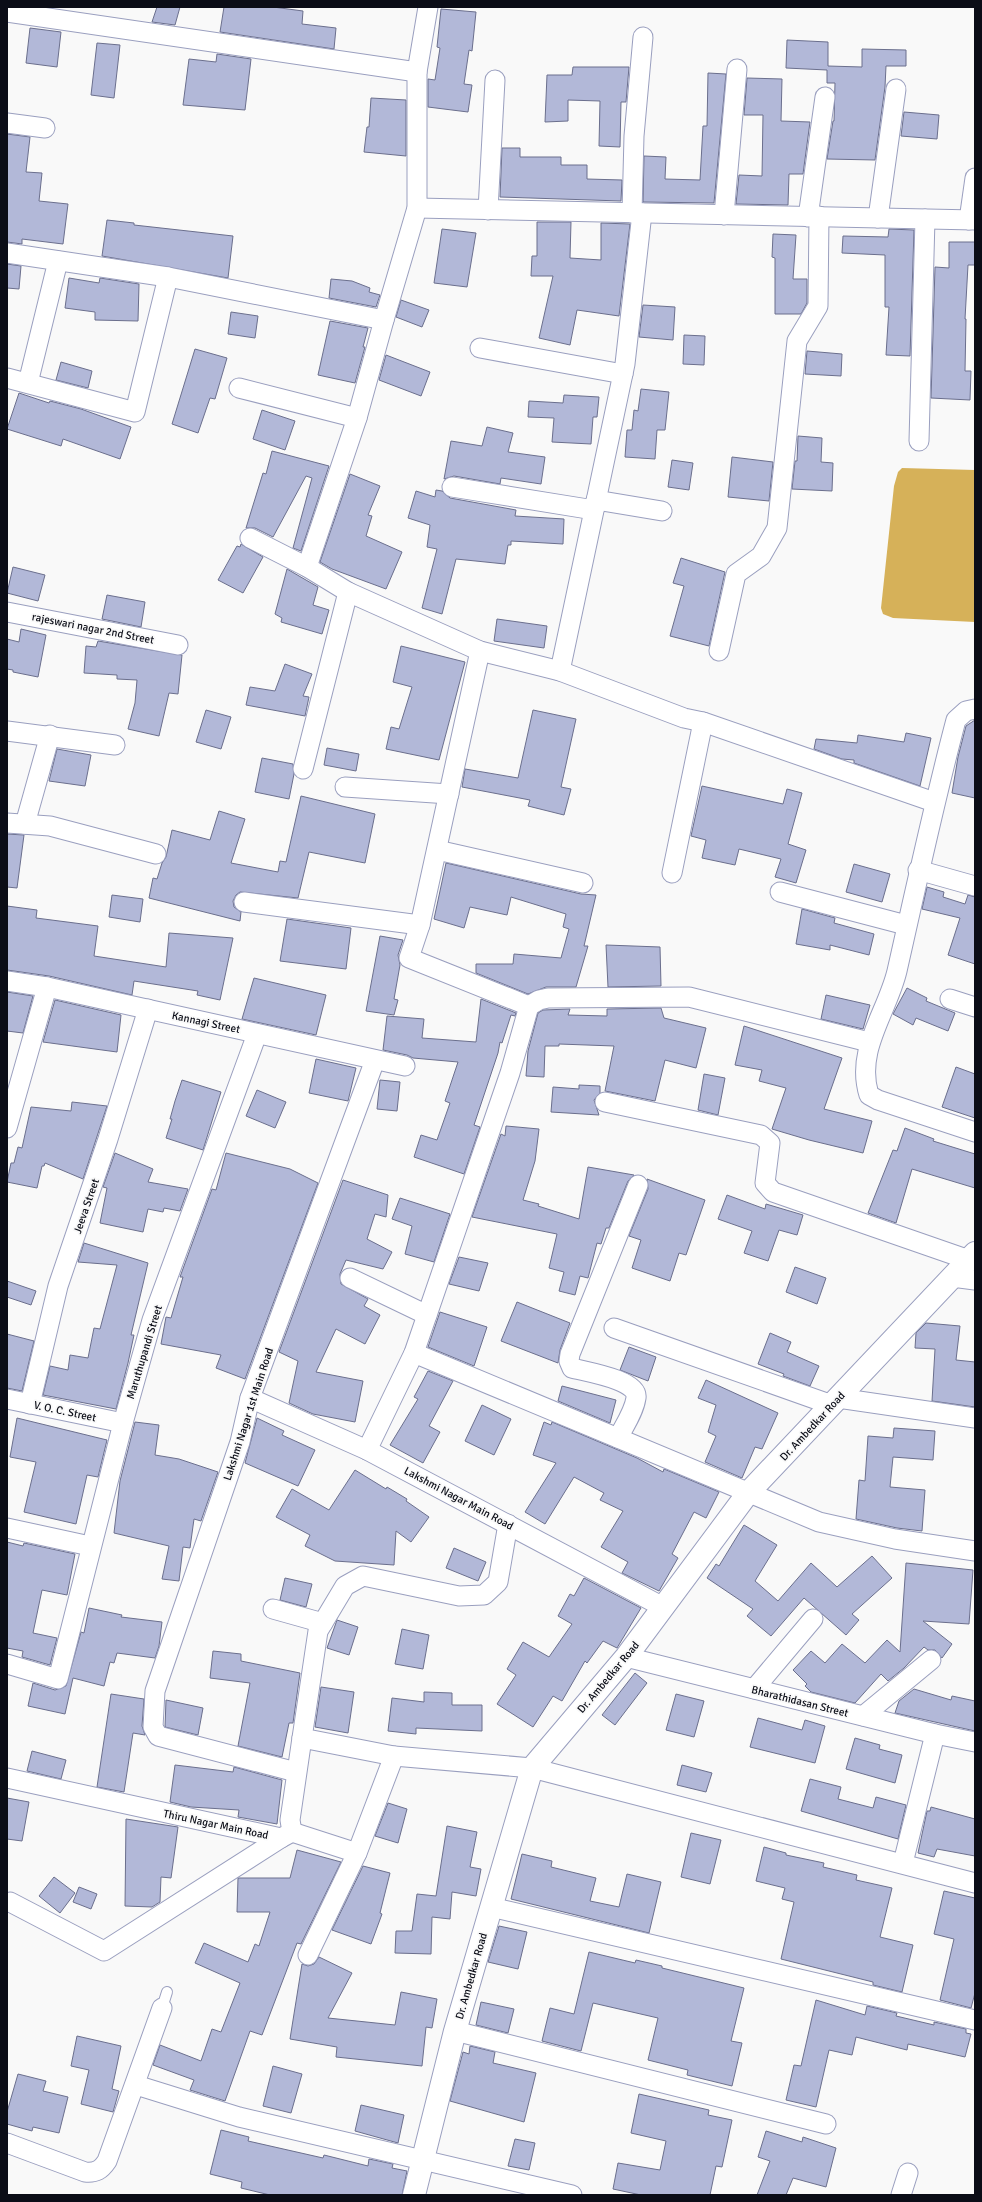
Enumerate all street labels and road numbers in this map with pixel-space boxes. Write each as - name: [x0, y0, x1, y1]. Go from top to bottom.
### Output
- street label: rajeswari nagar 2nd Street: [31, 610, 155, 647]
- street label: Kannagi Street: [171, 1009, 241, 1036]
- street label: Jeeva Street: [71, 1177, 102, 1235]
- street label: Maruthupandi Street: [124, 1303, 165, 1401]
- street label: Lakshmi Nagar 1st Main Road: [221, 1346, 276, 1482]
- street label: Dr. Ambedkar Road: [777, 1389, 848, 1464]
- street label: V. O. C. Street: [32, 1399, 97, 1424]
- street label: Lakshmi Nagar Main Road: [402, 1464, 516, 1533]
- street label: Dr. Ambedkar Road: [575, 1639, 642, 1716]
- street label: Bharathidasan Street: [750, 1683, 850, 1720]
- street label: Thiru Nagar Main Road: [162, 1807, 270, 1842]
- street label: Dr. Ambedkar Road: [453, 1931, 490, 2021]

